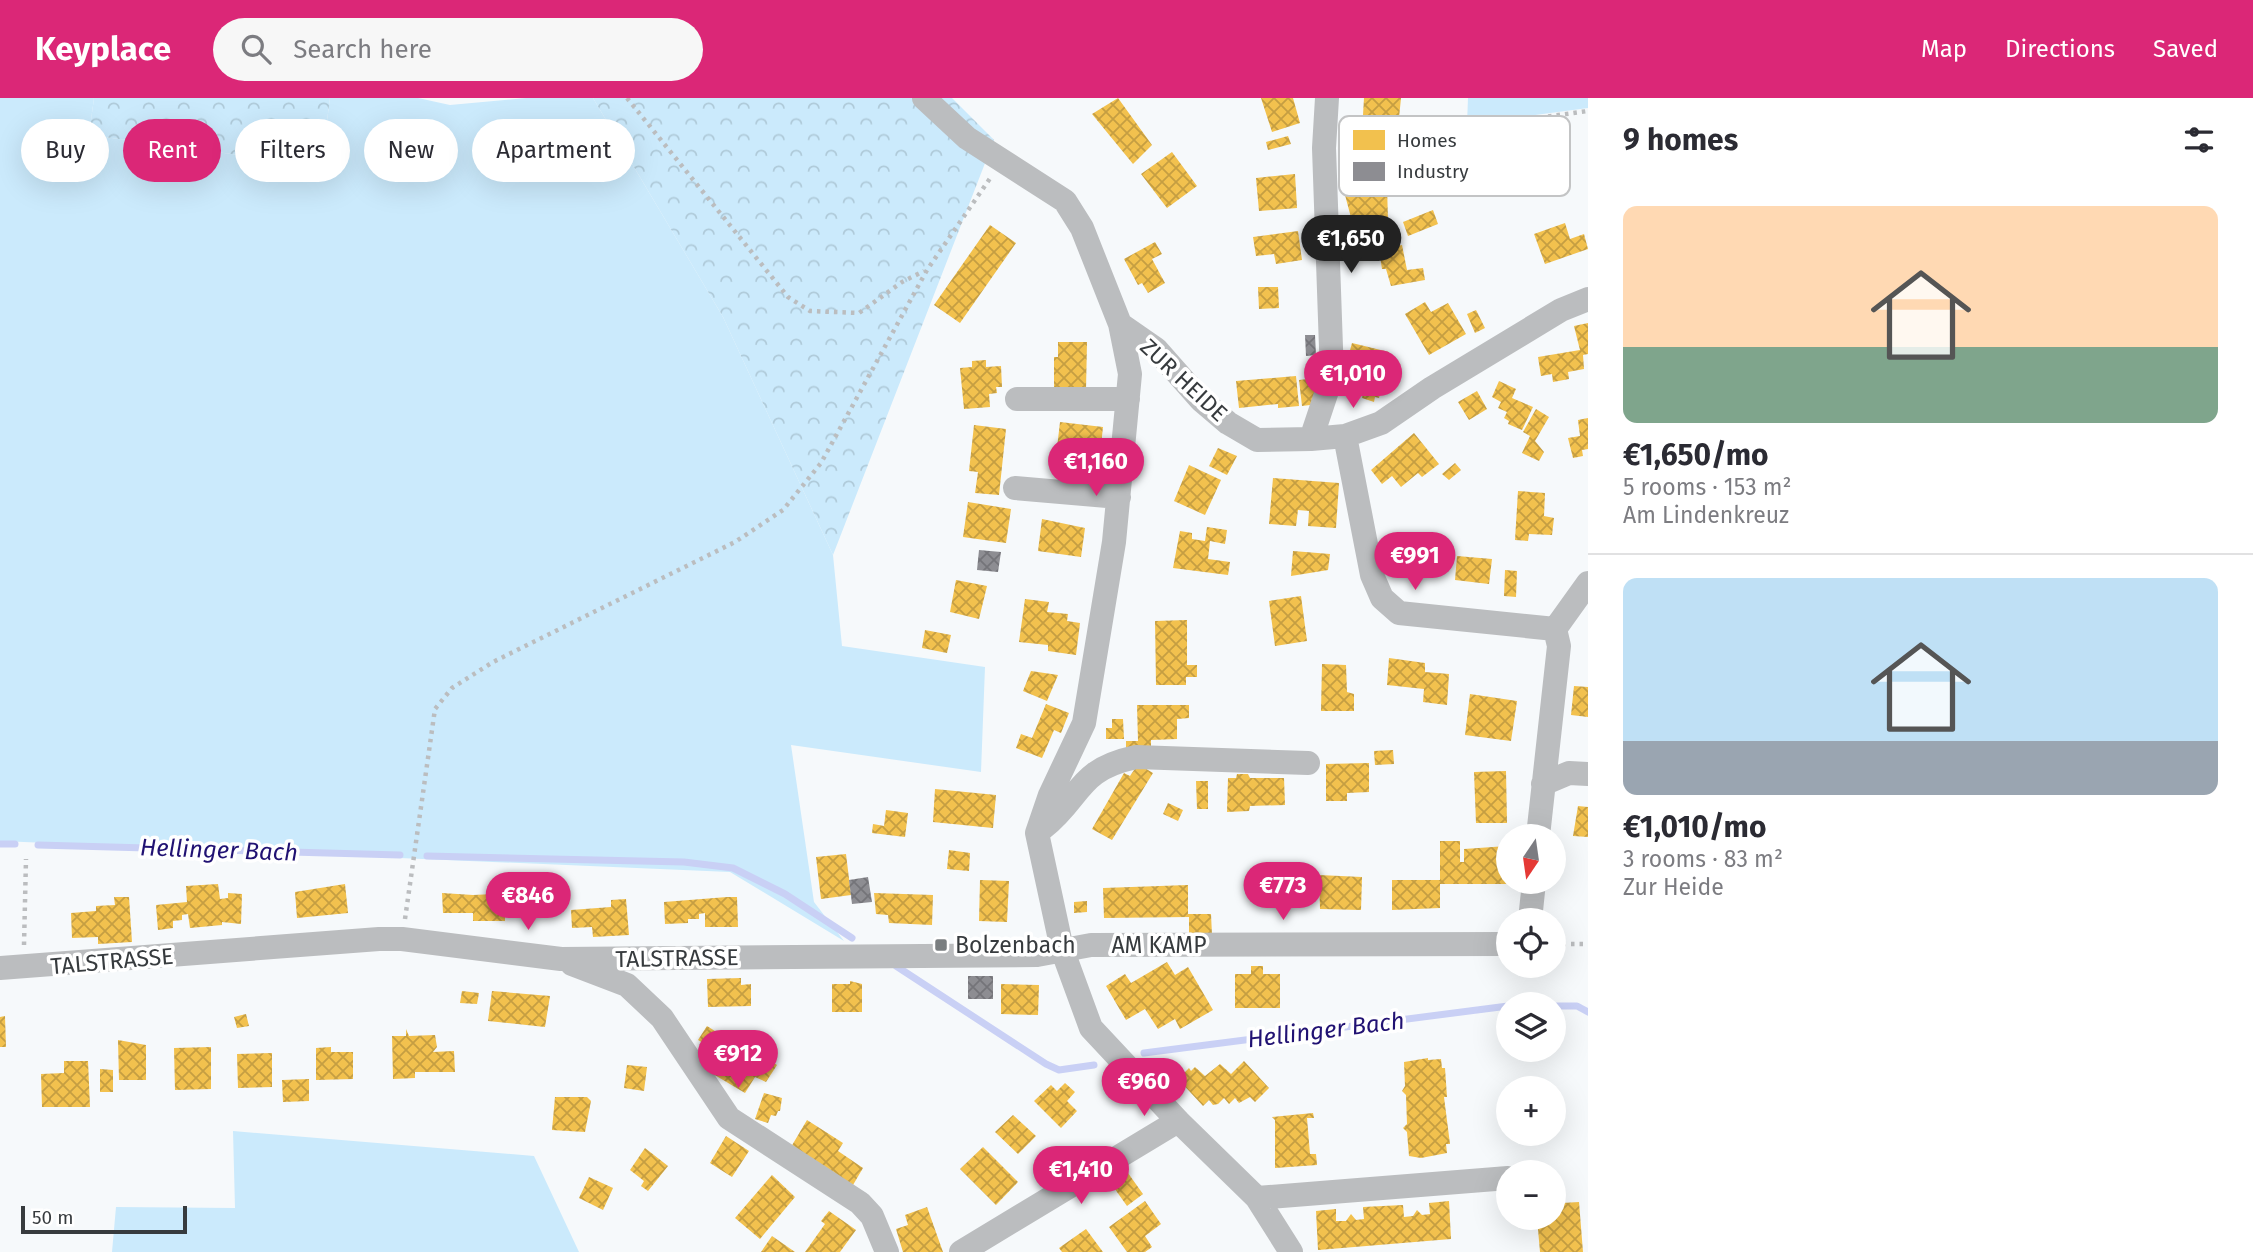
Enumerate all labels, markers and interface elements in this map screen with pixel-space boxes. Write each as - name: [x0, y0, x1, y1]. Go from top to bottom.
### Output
- search box: [213, 18, 703, 81]
- text: Keyplace: [35, 29, 171, 69]
- icon: search: [237, 30, 275, 68]
- text: Search here: [293, 34, 432, 65]
- text: Map: [1921, 35, 1967, 63]
- text: Directions: [2005, 35, 2115, 63]
- text: Saved: [2153, 35, 2218, 63]
- legend: [1339, 116, 1570, 196]
- chip: Buy: [21, 119, 109, 182]
- chip: Rent: [123, 119, 221, 182]
- chip: Filters: [235, 119, 350, 182]
- chip: New: [364, 119, 458, 182]
- chip: Apartment: [472, 119, 635, 182]
- icon: filters: [2180, 121, 2218, 159]
- text: 9 homes: [1623, 122, 1738, 158]
- text: Homes: [1397, 129, 1457, 152]
- text: Industry: [1397, 160, 1469, 183]
- pin: €1,650: [1294, 216, 1408, 275]
- text: €1,650: [1317, 224, 1385, 252]
- icon: home: [1858, 252, 1984, 378]
- street label: ZUR HEIDE: [1135, 333, 1233, 427]
- pin: €1,010: [1296, 350, 1410, 410]
- text: €1,010: [1320, 359, 1386, 387]
- text: €1,650/mo: [1623, 437, 1769, 473]
- pin: €1,160: [1039, 438, 1153, 498]
- text: €1,160: [1064, 447, 1128, 475]
- text: 5 rooms · 153 m²: [1623, 473, 1792, 501]
- text: Am Lindenkreuz: [1623, 501, 1789, 529]
- pin: €991: [1374, 532, 1456, 592]
- text: €991: [1390, 541, 1440, 569]
- icon: home: [1858, 624, 1984, 750]
- text: €1,010/mo: [1623, 809, 1766, 845]
- north arrow: [1496, 824, 1566, 894]
- map controls: [1496, 824, 1566, 1230]
- water label: Hellinger Bach: [140, 833, 298, 867]
- text: 3 rooms · 83 m²: [1623, 845, 1783, 873]
- pin: €773: [1242, 862, 1324, 922]
- text: €773: [1260, 871, 1306, 899]
- pin: €846: [487, 872, 569, 932]
- text: Zur Heide: [1623, 873, 1724, 901]
- text: €846: [502, 881, 554, 909]
- button: locate: [1496, 908, 1566, 978]
- place label: Bolzenbach: [955, 931, 1076, 959]
- street label: AM KAMP: [1111, 931, 1207, 959]
- marker: Bolzenbach: [933, 937, 949, 953]
- street label: TALSTRASSE: [49, 942, 175, 980]
- street label: TALSTRASSE: [615, 943, 739, 973]
- button: layers: [1496, 992, 1566, 1062]
- water label: Hellinger Bach: [1246, 1006, 1406, 1054]
- pin: €912: [697, 1030, 779, 1090]
- text: €912: [714, 1039, 762, 1067]
- pin: €960: [1103, 1058, 1185, 1118]
- text: €960: [1118, 1067, 1170, 1095]
- button: +: [1496, 1076, 1566, 1146]
- pin: €1,410: [1024, 1146, 1138, 1206]
- text: €1,410: [1049, 1155, 1113, 1183]
- button: −: [1496, 1160, 1566, 1230]
- scale bar: [21, 1203, 187, 1235]
- text: 50 m: [32, 1206, 73, 1229]

